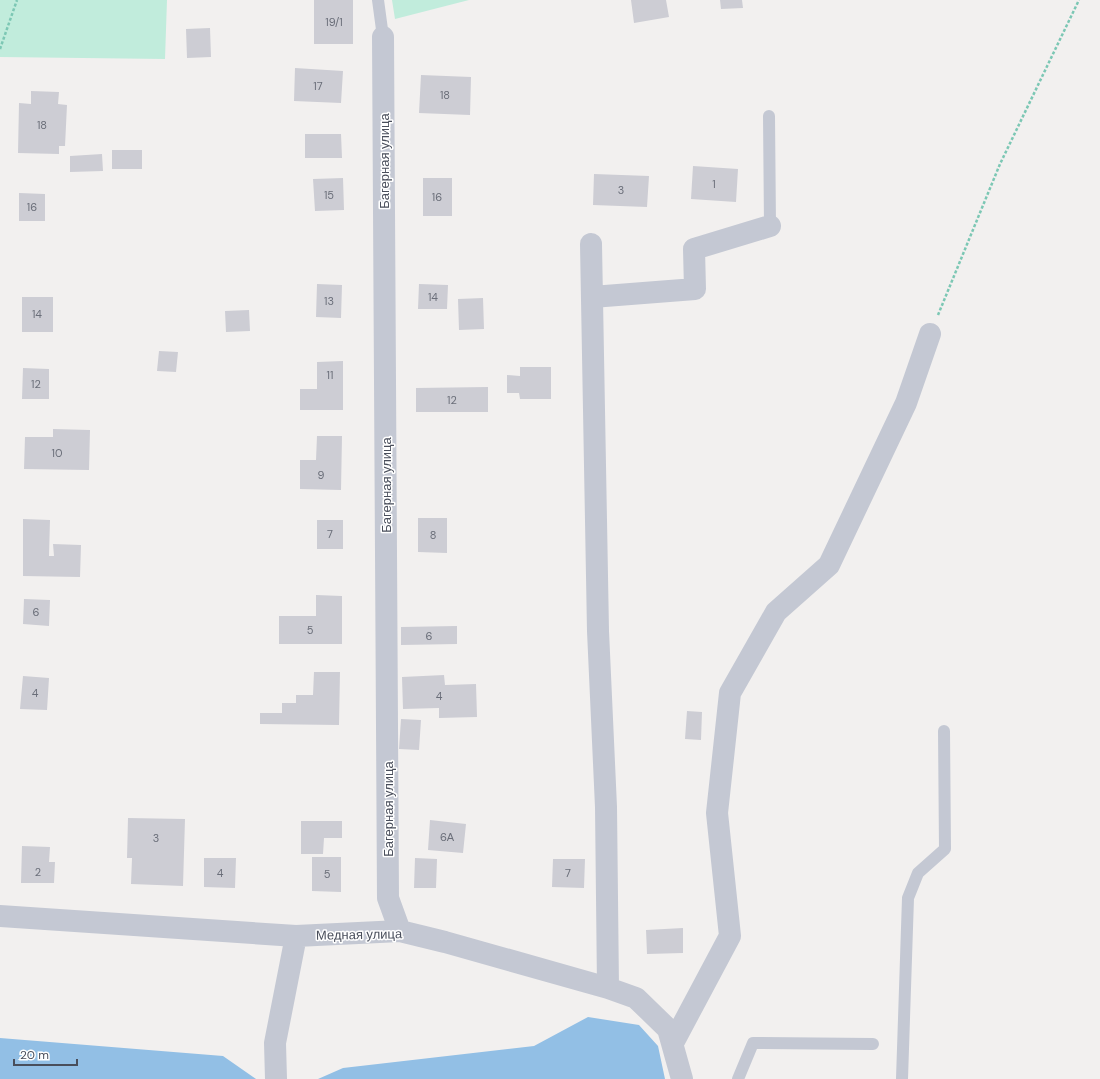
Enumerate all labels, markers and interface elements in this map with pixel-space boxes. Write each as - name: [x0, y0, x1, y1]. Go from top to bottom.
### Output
- house number: 19/1: [325, 15, 343, 29]
- house number: 17: [313, 79, 323, 93]
- house number: 18: [440, 88, 450, 102]
- street label: Багерная улица: [376, 113, 393, 209]
- house number: 18: [37, 118, 47, 132]
- house number: 1: [712, 177, 716, 191]
- house number: 3: [618, 183, 624, 197]
- house number: 15: [324, 188, 334, 202]
- house number: 16: [432, 190, 442, 204]
- house number: 16: [27, 200, 37, 214]
- house number: 14: [428, 290, 438, 304]
- house number: 13: [324, 294, 334, 308]
- house number: 14: [32, 307, 42, 321]
- house number: 11: [327, 368, 333, 382]
- house number: 12: [31, 377, 41, 391]
- house number: 12: [447, 393, 457, 407]
- street label: Багерная улица: [378, 437, 395, 533]
- house number: 10: [52, 446, 62, 460]
- house number: 9: [318, 468, 325, 482]
- house number: 7: [327, 527, 333, 541]
- house number: 8: [430, 528, 436, 542]
- house number: 6: [33, 605, 40, 619]
- house number: 5: [307, 623, 314, 637]
- house number: 6: [426, 629, 433, 643]
- house number: 4: [32, 686, 39, 700]
- house number: 4: [436, 689, 443, 703]
- street label: Багерная улица: [380, 761, 397, 857]
- house number: 6А: [440, 830, 455, 844]
- house number: 3: [153, 831, 159, 845]
- house number: 2: [35, 865, 41, 879]
- house number: 4: [217, 866, 224, 880]
- house number: 7: [565, 866, 571, 880]
- house number: 5: [324, 867, 331, 881]
- street label: Медная улица: [316, 925, 403, 944]
- scale bar: [14, 1041, 77, 1067]
- text: 20 m: [20, 1047, 49, 1063]

